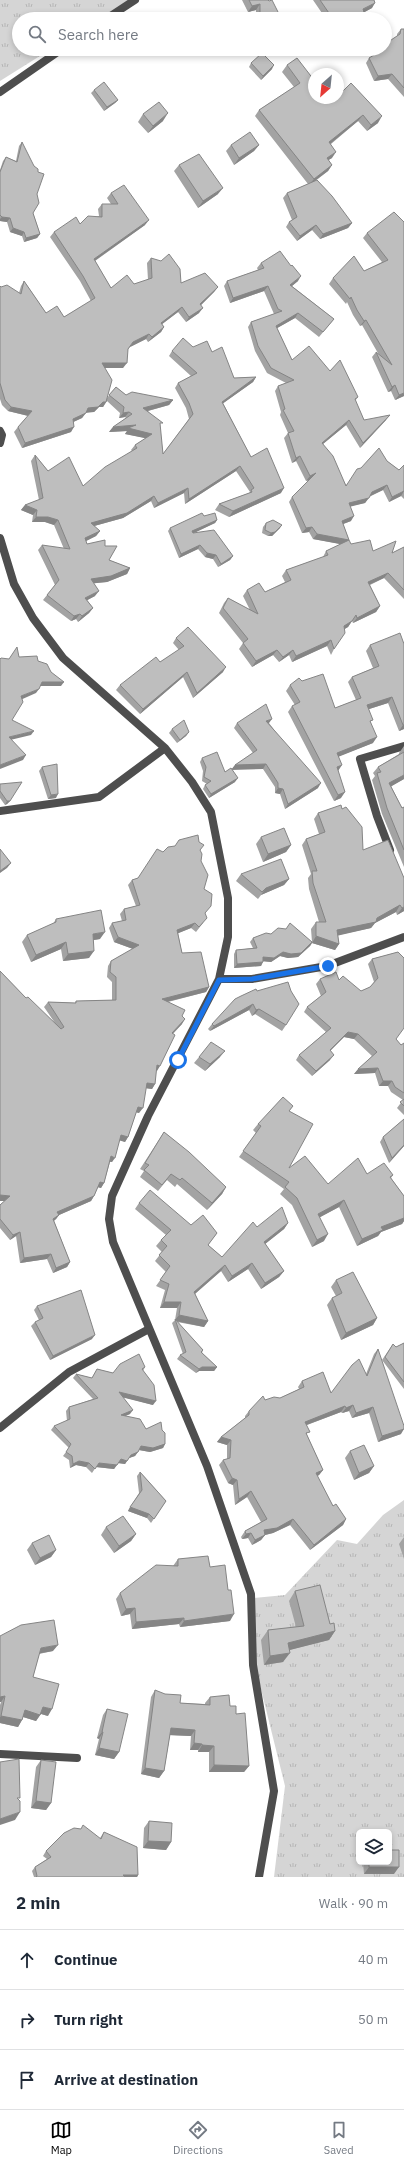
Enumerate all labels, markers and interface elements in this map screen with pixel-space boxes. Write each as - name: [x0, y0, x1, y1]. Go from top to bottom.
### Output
- search box: [12, 12, 392, 56]
- icon: search: [26, 23, 48, 45]
- text: Search here: [58, 25, 138, 44]
- north arrow: [308, 68, 344, 104]
- route end: [319, 957, 337, 975]
- route start: [169, 1051, 187, 1069]
- map controls: [356, 1829, 392, 1865]
- button: layers: [356, 1829, 392, 1865]
- text: 2 min: [16, 1892, 60, 1914]
- text: Walk · 90 m: [319, 1895, 388, 1912]
- icon: ahead: [16, 1949, 38, 1971]
- text: Continue: [54, 1950, 118, 1969]
- text: 40 m: [358, 1951, 388, 1968]
- icon: right: [16, 2009, 38, 2031]
- text: Turn right: [54, 2010, 123, 2029]
- text: 50 m: [358, 2011, 388, 2028]
- icon: arrive: [16, 2069, 38, 2091]
- text: Arrive at destination: [54, 2070, 198, 2089]
- tab: Map: [50, 2119, 72, 2157]
- tab: Directions: [173, 2119, 223, 2157]
- tab: Saved: [324, 2119, 354, 2157]

